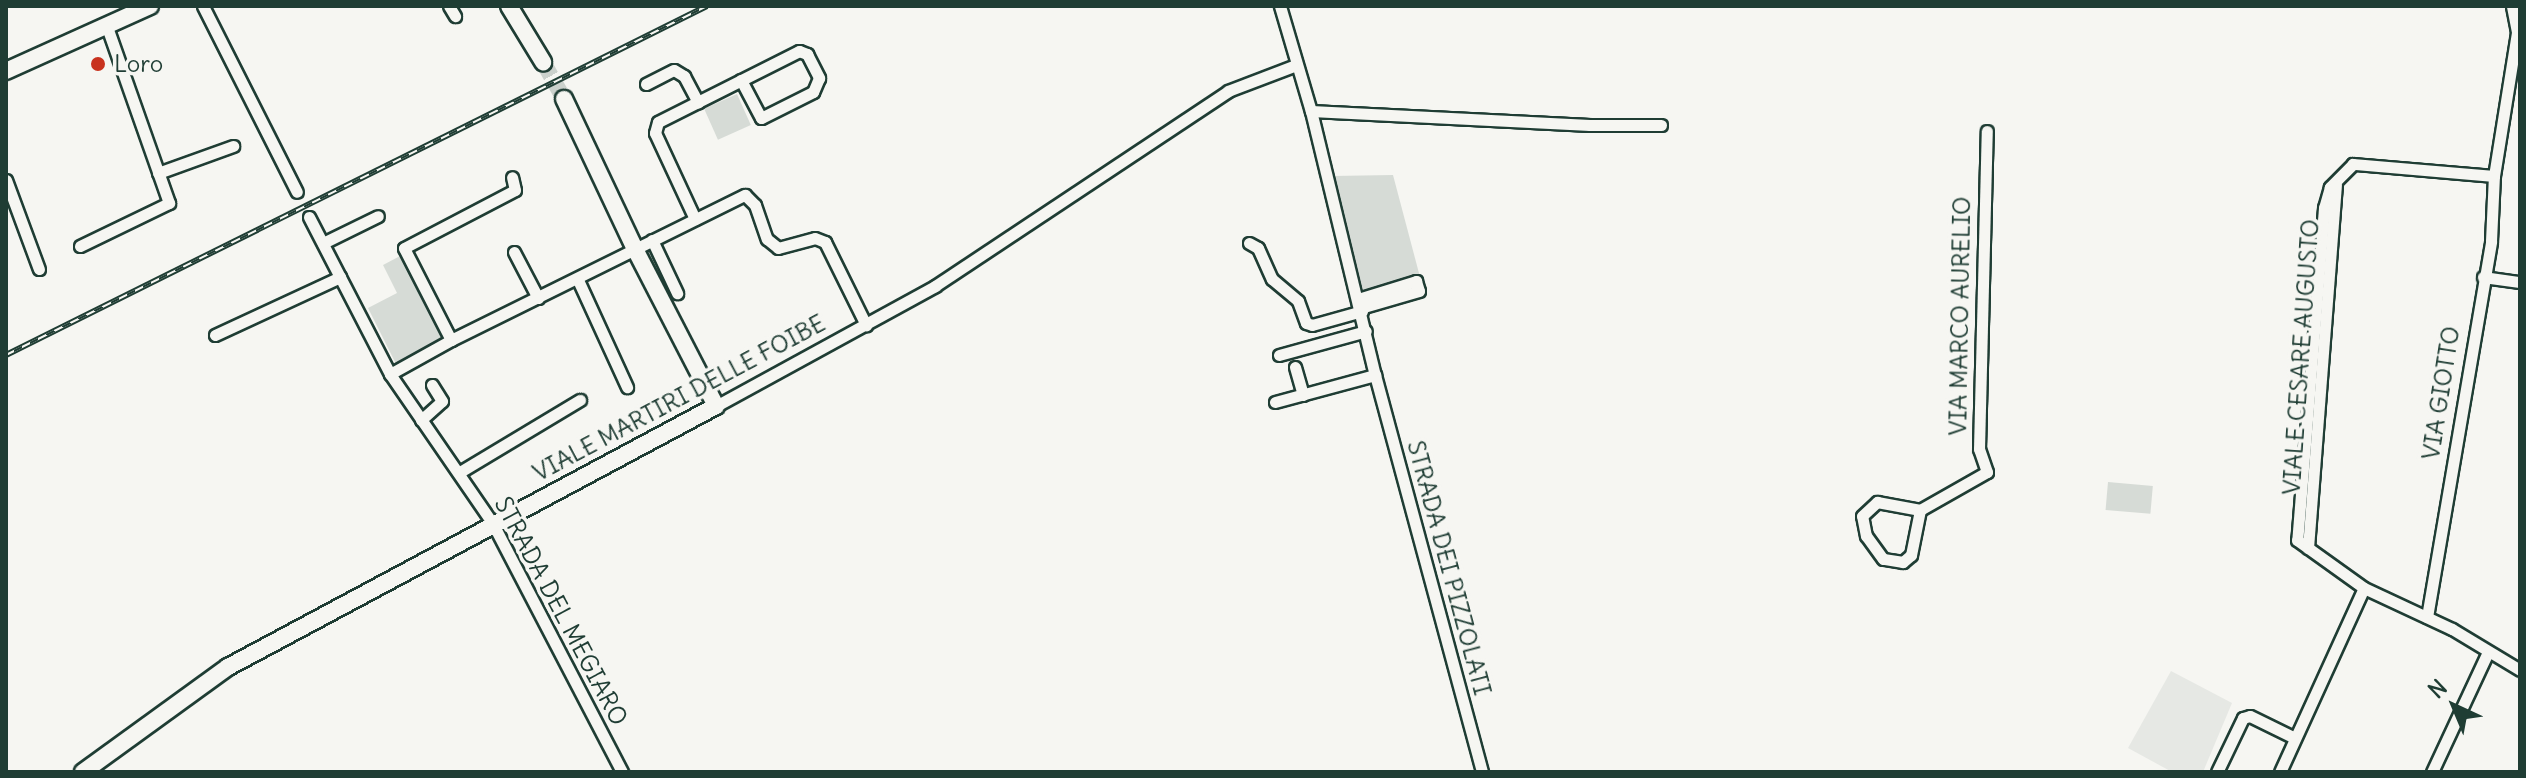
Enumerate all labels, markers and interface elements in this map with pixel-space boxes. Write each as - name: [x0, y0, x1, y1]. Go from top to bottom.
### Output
- place label: Loro: [114, 50, 163, 78]
- marker: Loro: [89, 55, 107, 73]
- street label: VIA MARCO AURELIO: [1944, 196, 1976, 436]
- street label: VIALE CESARE AUGUSTO: [2277, 218, 2325, 496]
- street label: VIALE MARTIRI DELLE FOIBE: [528, 309, 830, 487]
- street label: VIA GIOTTO: [2416, 324, 2466, 462]
- street label: STRADA DEI PIZZOLATI: [1401, 437, 1497, 699]
- street label: STRADA DEL MEGIARO: [488, 492, 634, 730]
- north arrow: [2414, 666, 2494, 746]
- text: N: [2422, 673, 2453, 704]

